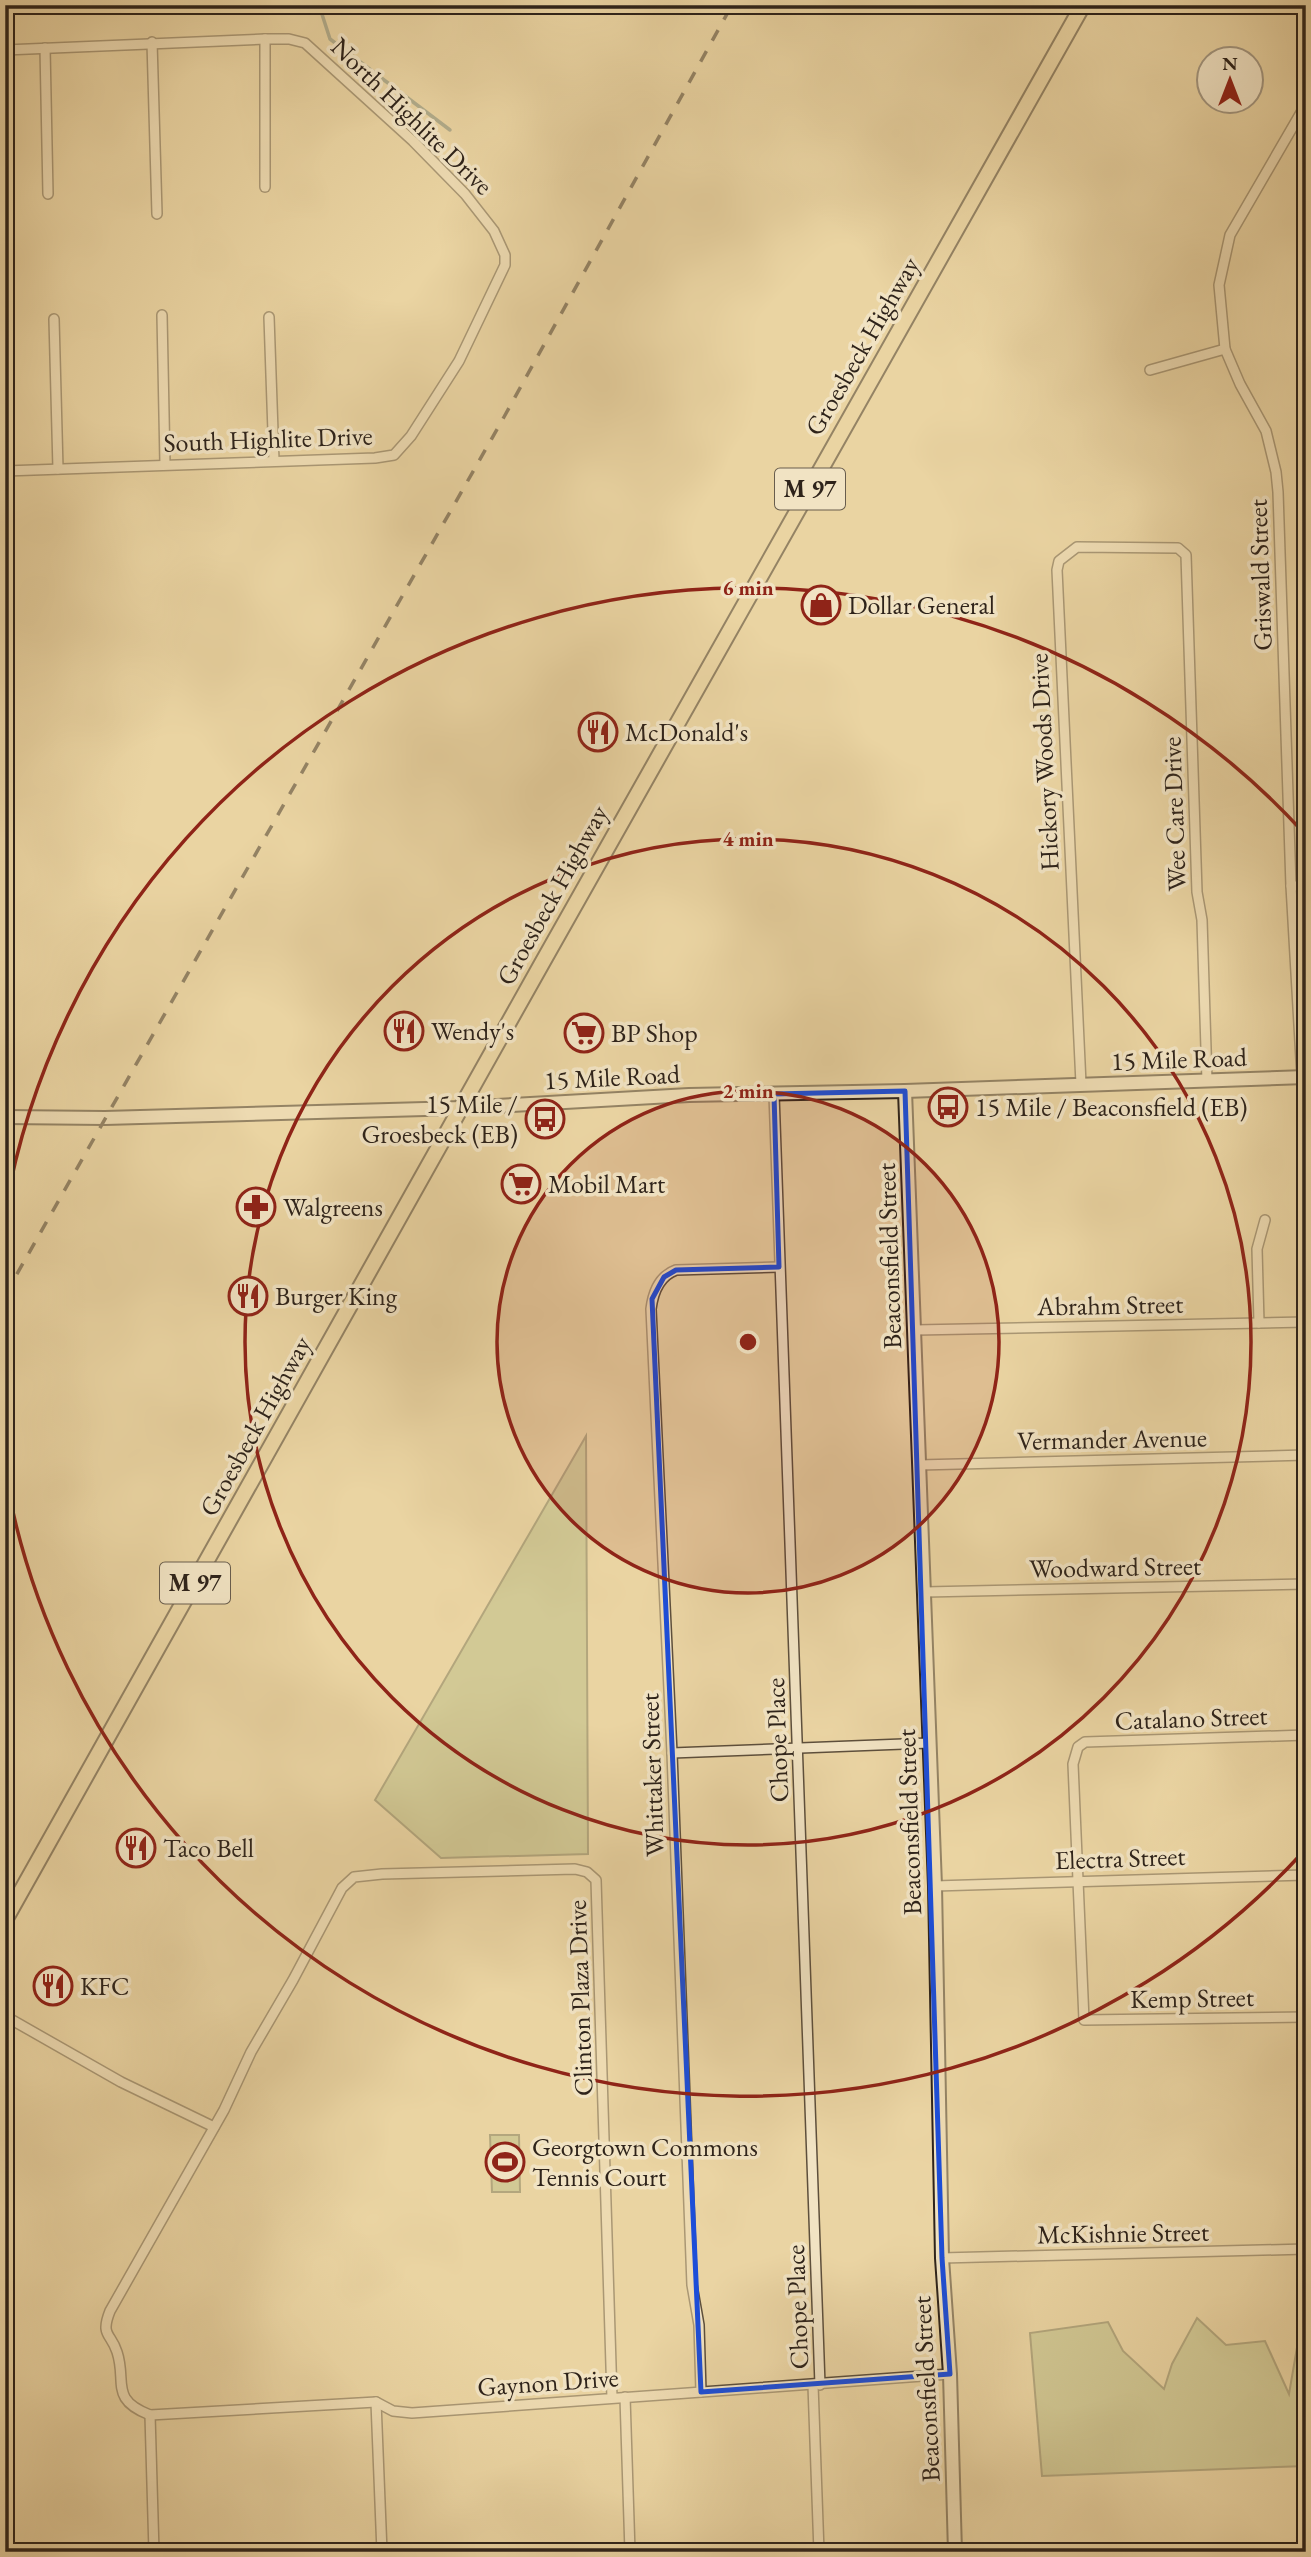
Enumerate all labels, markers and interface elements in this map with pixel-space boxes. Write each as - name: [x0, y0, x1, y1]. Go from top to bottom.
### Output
- street label: North Highlite Drive: [324, 30, 500, 202]
- north arrow: [1196, 46, 1266, 116]
- text: N: [1222, 51, 1238, 76]
- street label: Groesbeck Highway: [797, 250, 927, 441]
- street label: South Highlite Drive: [163, 418, 373, 460]
- road number: M 97: [775, 468, 845, 510]
- street label: Griswald Street: [1240, 498, 1280, 652]
- text: 6 min: [722, 574, 774, 601]
- shop icon: Dollar General: [800, 584, 842, 626]
- place label: Dollar General: [848, 588, 995, 622]
- street label: Hickory Woods Drive: [1021, 652, 1067, 872]
- restaurant icon: McDonald's: [577, 711, 619, 753]
- place label: McDonald's: [625, 715, 748, 749]
- street label: Wee Care Drive: [1154, 736, 1194, 892]
- street label: Groesbeck Highway: [488, 798, 616, 991]
- text: 4 min: [722, 825, 774, 852]
- restaurant icon: Wendy's: [383, 1010, 425, 1052]
- supermarket icon: BP Shop: [563, 1012, 605, 1054]
- place label: Wendy's: [431, 1014, 514, 1048]
- place label: BP Shop: [611, 1016, 698, 1050]
- street label: 15 Mile Road: [1110, 1040, 1248, 1078]
- street label: 15 Mile Road: [543, 1056, 682, 1098]
- text: 2 min: [722, 1077, 774, 1104]
- bus stop icon: 15 Mile / Beaconsfield (EB): [927, 1086, 969, 1128]
- place label: 15 Mile / Groesbeck (EB): [361, 1087, 518, 1151]
- place label: 15 Mile / Beaconsfield (EB): [975, 1090, 1247, 1124]
- bus stop icon: 15 Mile / Groesbeck (EB): [524, 1098, 566, 1140]
- street label: Beaconsfield Street: [869, 1162, 909, 1350]
- supermarket icon: Mobil Mart: [500, 1163, 542, 1205]
- place label: Mobil Mart: [548, 1167, 665, 1201]
- pharmacy icon: Walgreens: [235, 1186, 277, 1228]
- place label: Walgreens: [283, 1190, 383, 1224]
- restaurant icon: Burger King: [227, 1275, 269, 1317]
- place label: Burger King: [275, 1279, 398, 1313]
- street label: Abrahm Street: [1036, 1287, 1183, 1323]
- street label: Groesbeck Highway: [191, 1329, 319, 1522]
- centre of rings: [736, 1330, 760, 1354]
- street label: Vermander Avenue: [1017, 1420, 1207, 1458]
- street label: Woodward Street: [1029, 1549, 1201, 1585]
- road number: M 97: [160, 1562, 230, 1604]
- street label: Chope Place: [758, 1677, 796, 1803]
- street label: Whittaker Street: [632, 1693, 672, 1857]
- street label: Catalano Street: [1114, 1698, 1268, 1738]
- street label: Beaconsfield Street: [889, 1728, 929, 1916]
- restaurant icon: Taco Bell: [115, 1827, 157, 1869]
- place label: Taco Bell: [163, 1831, 254, 1865]
- street label: Electra Street: [1054, 1839, 1186, 1877]
- street label: Clinton Plaza Drive: [560, 1899, 600, 2097]
- restaurant icon: KFC: [32, 1965, 74, 2007]
- place label: KFC: [80, 1969, 129, 2003]
- street label: Kemp Street: [1130, 1980, 1254, 2016]
- place label: Georgtown Commons Tennis Court: [532, 2130, 758, 2194]
- sports icon: Georgtown Commons Tennis Court: [484, 2141, 526, 2183]
- street label: McKishnie Street: [1037, 2215, 1209, 2251]
- street label: Chope Place: [778, 2244, 816, 2370]
- street label: Beaconsfield Street: [904, 2295, 948, 2483]
- street label: Gaynon Drive: [476, 2360, 620, 2404]

